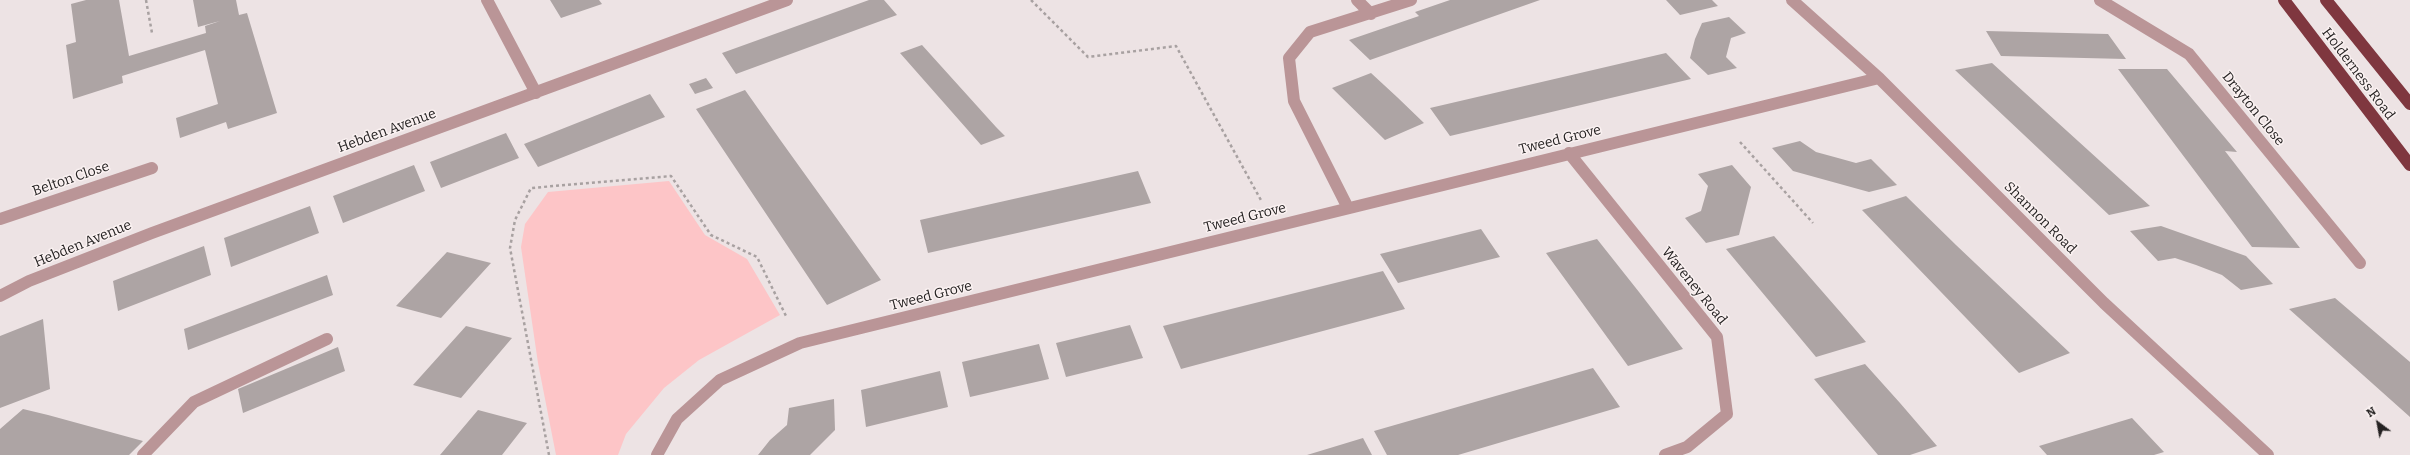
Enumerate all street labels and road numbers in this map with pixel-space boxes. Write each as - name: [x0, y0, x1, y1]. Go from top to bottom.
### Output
- street label: Holderness Road: [2318, 25, 2398, 123]
- street label: Drayton Close: [2218, 69, 2288, 149]
- street label: Hebden Avenue: [335, 105, 439, 157]
- street label: Tweed Grove: [1517, 122, 1603, 158]
- street label: Belton Close: [30, 158, 112, 200]
- street label: Shannon Road: [2000, 178, 2080, 258]
- street label: Tweed Grove: [1202, 200, 1288, 236]
- street label: Hebden Avenue: [32, 217, 134, 271]
- street label: Waveney Road: [1658, 244, 1730, 328]
- street label: Tweed Grove: [888, 278, 974, 314]

